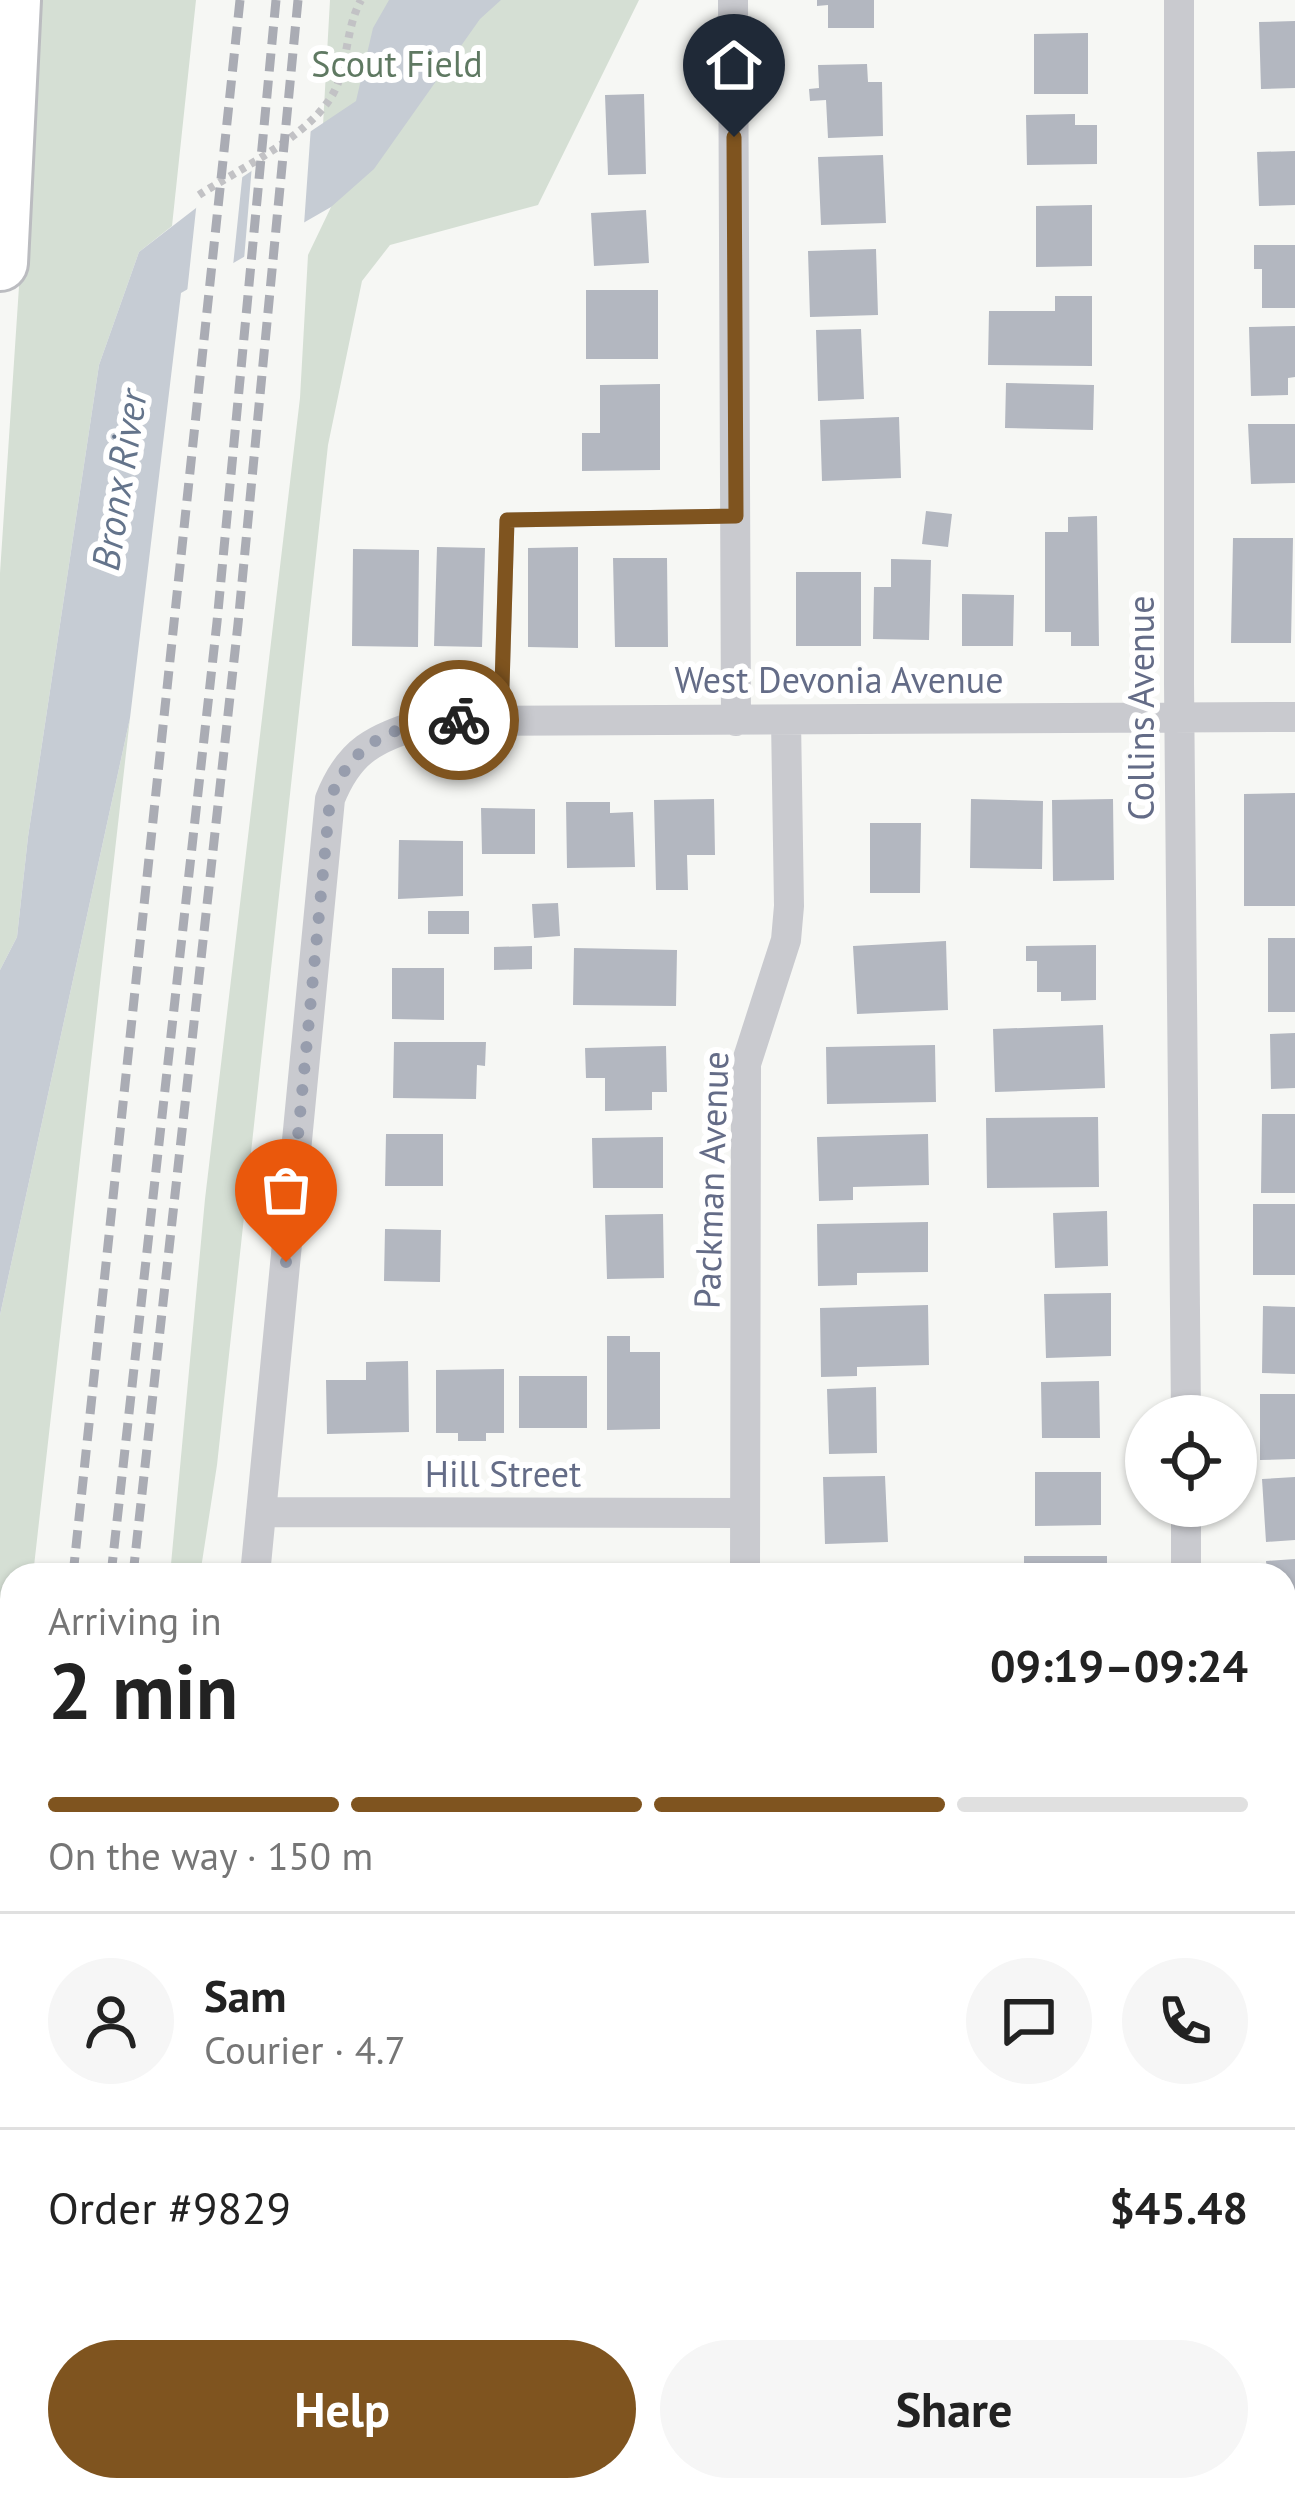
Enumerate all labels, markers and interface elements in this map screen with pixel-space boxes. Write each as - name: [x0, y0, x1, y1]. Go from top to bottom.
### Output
- pin: [683, 14, 785, 137]
- icon: home: [701, 32, 767, 98]
- park label: Scout Field: [311, 40, 483, 87]
- water label: Bronx River: [79, 384, 158, 574]
- street label: Collins Avenue: [1117, 595, 1164, 821]
- street label: West Devonia Avenue: [675, 656, 1003, 703]
- courier: [399, 660, 519, 780]
- icon: bike: [426, 687, 492, 753]
- street label: Packman Avenue: [683, 1050, 738, 1310]
- pin: [235, 1139, 337, 1262]
- icon: bag: [253, 1157, 319, 1223]
- map controls: [1125, 1395, 1257, 1527]
- button: locate: [1125, 1395, 1257, 1527]
- street label: Hill Street: [425, 1450, 581, 1497]
- text: Arriving in: [48, 1595, 222, 1646]
- text: 09:19–09:24: [990, 1636, 1248, 1694]
- text: 2 min: [48, 1640, 238, 1741]
- text: On the way · 150 m: [48, 1830, 373, 1881]
- button: person: [48, 1958, 174, 2084]
- button: chat: [966, 1958, 1092, 2084]
- button: phone: [1122, 1958, 1248, 2084]
- text: Sam: [204, 1966, 286, 2024]
- text: Courier · 4.7: [204, 2024, 406, 2075]
- text: Order #9829: [48, 2178, 291, 2236]
- text: $45.48: [1109, 2178, 1248, 2236]
- button: Help: [48, 2340, 636, 2478]
- button: Share: [660, 2340, 1248, 2478]

